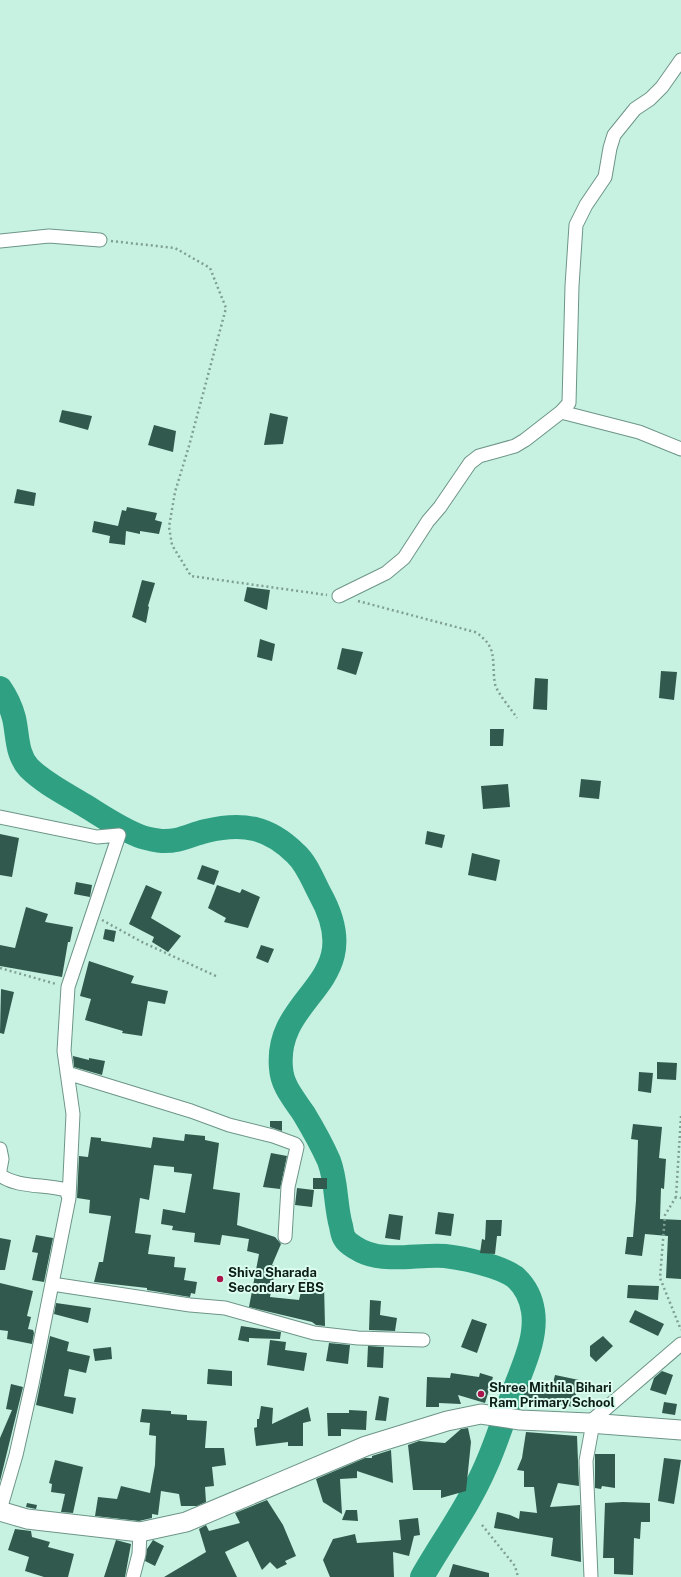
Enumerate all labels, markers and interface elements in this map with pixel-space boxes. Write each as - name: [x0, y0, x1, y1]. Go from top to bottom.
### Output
- place label: Shiva Sharada Secondary EBS: [228, 1265, 324, 1295]
- marker: Shiva Sharada Secondary EBS: [215, 1274, 225, 1284]
- place label: Shree Mithila Bihari Ram Primary School: [489, 1380, 615, 1410]
- marker: Shree Mithila Bihari Ram Primary School: [476, 1389, 486, 1399]

